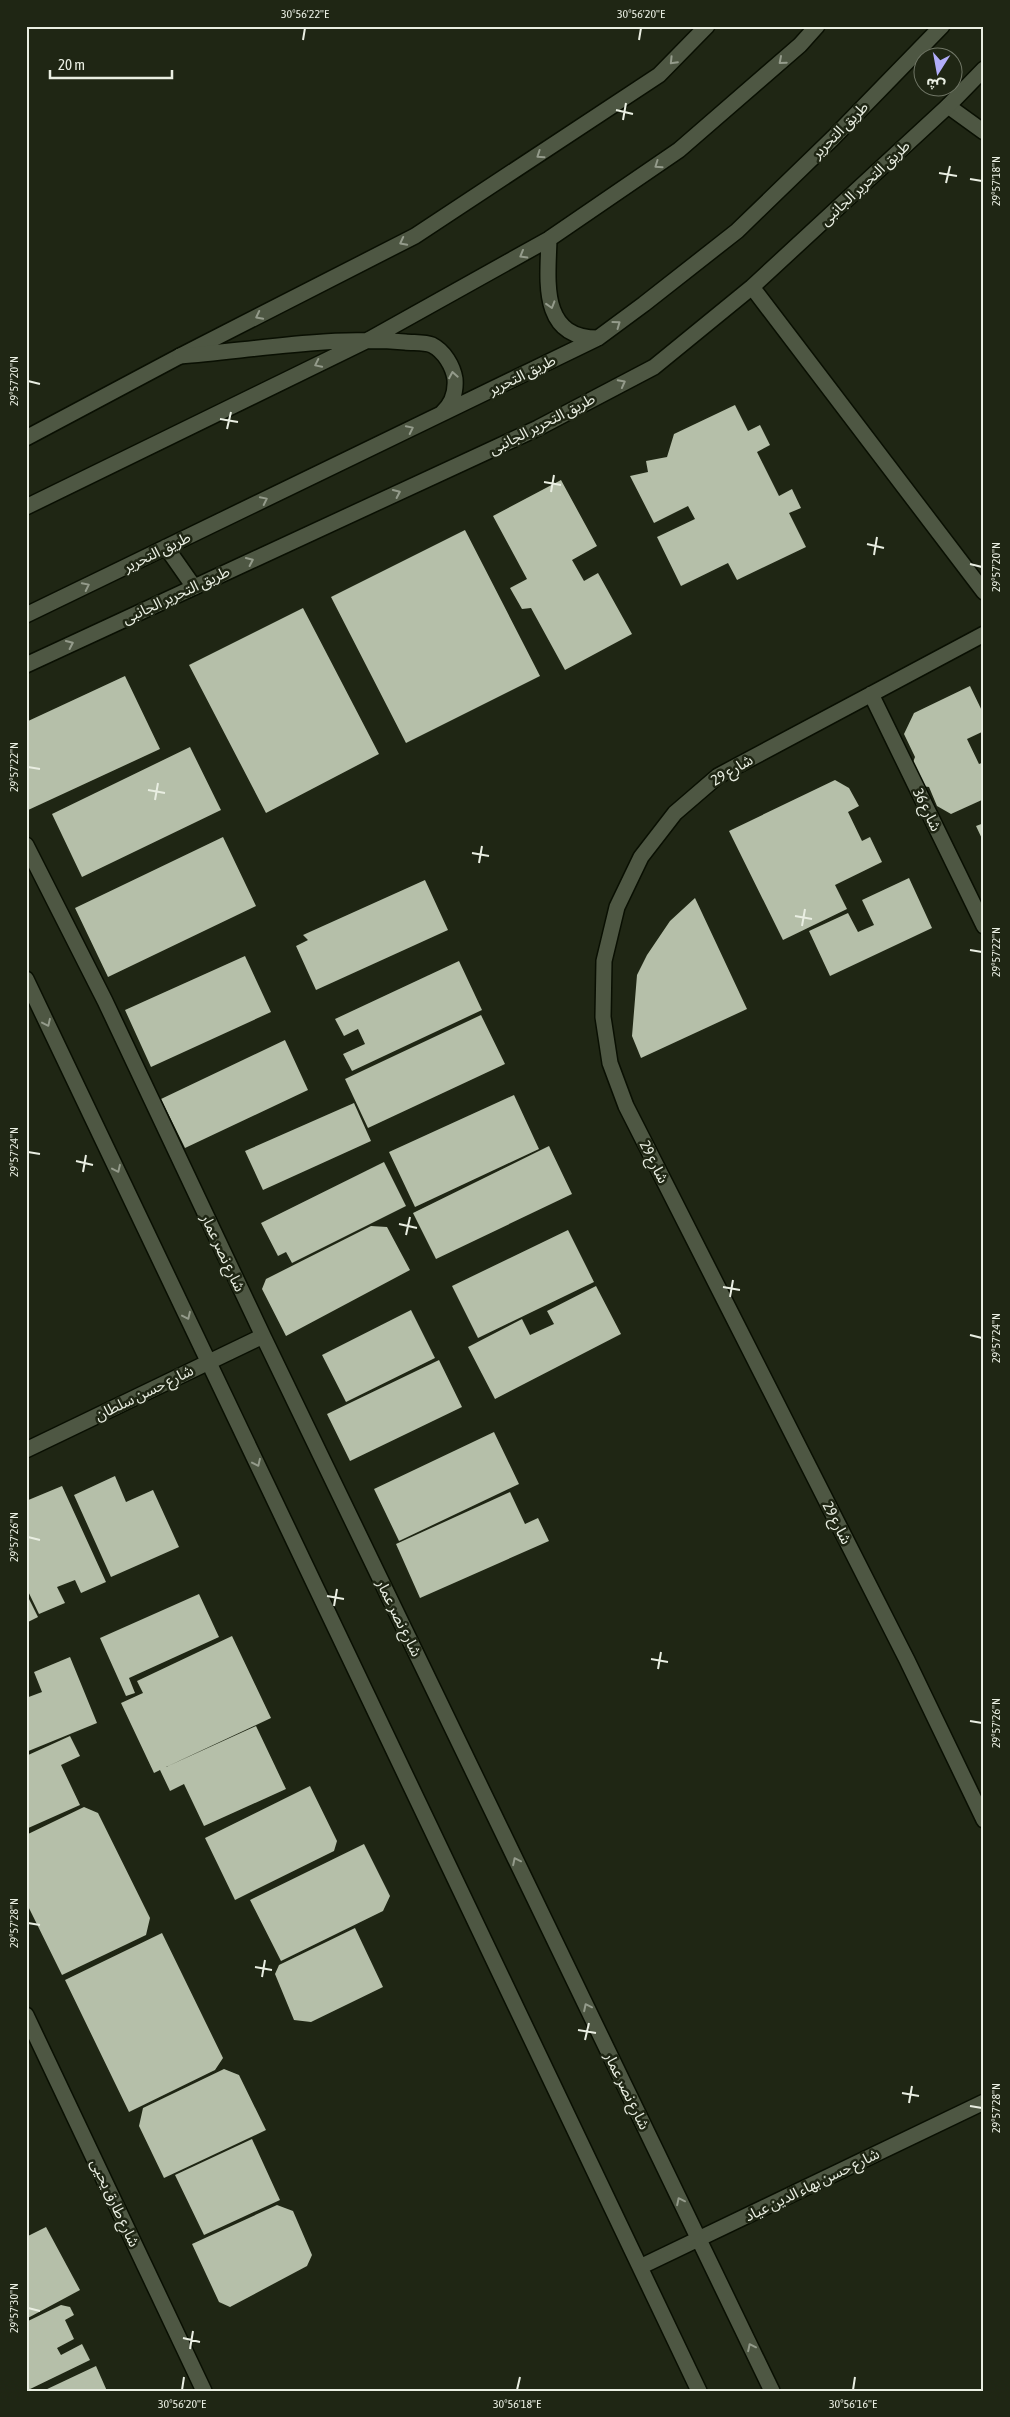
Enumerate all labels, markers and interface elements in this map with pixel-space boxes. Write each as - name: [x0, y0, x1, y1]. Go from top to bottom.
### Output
- text: 30°56'22"E: [281, 7, 329, 21]
- text: 30°56'20"E: [617, 7, 665, 21]
- scale bar: [50, 48, 172, 80]
- north arrow: [912, 48, 962, 98]
- one-way arrow: [779, 55, 788, 64]
- text: 20 m: [58, 56, 85, 73]
- one-way arrow: [670, 56, 679, 65]
- text: ش: [925, 75, 946, 94]
- street label: طريق التحرير: [807, 98, 873, 164]
- street label: طريق التحرير الجانبى: [816, 137, 914, 230]
- one-way arrow: [536, 148, 545, 158]
- text: 29°57'18"N: [989, 156, 1003, 206]
- one-way arrow: [654, 159, 664, 168]
- one-way arrow: [400, 236, 409, 246]
- one-way arrow: [519, 248, 528, 258]
- one-way arrow: [545, 300, 555, 309]
- one-way arrow: [255, 310, 264, 320]
- one-way arrow: [611, 321, 621, 330]
- street label: طريق التحرير: [484, 351, 559, 400]
- text: 29°57'20"N: [7, 356, 21, 406]
- one-way arrow: [314, 358, 323, 369]
- one-way arrow: [449, 371, 459, 380]
- one-way arrow: [617, 380, 626, 390]
- street label: طريق التحرير الجانبى: [486, 390, 598, 459]
- one-way arrow: [405, 425, 414, 436]
- one-way arrow: [392, 489, 401, 499]
- one-way arrow: [259, 496, 268, 506]
- street label: طريق التحرير: [119, 528, 194, 577]
- text: 29°57'20"N: [989, 542, 1003, 592]
- one-way arrow: [245, 557, 254, 568]
- street label: طريق التحرير الجانبى: [119, 562, 233, 629]
- one-way arrow: [81, 582, 90, 592]
- one-way arrow: [65, 640, 74, 650]
- text: 29°57'22"N: [7, 742, 21, 792]
- street label: شارع 29: [708, 750, 758, 792]
- street label: شارع 36: [906, 786, 945, 836]
- text: 29°57'22"N: [989, 927, 1003, 977]
- one-way arrow: [41, 1018, 51, 1027]
- text: 29°57'24"N: [7, 1127, 21, 1177]
- street label: شارع 29: [633, 1138, 672, 1188]
- one-way arrow: [111, 1164, 121, 1173]
- street label: شارع نصر عمار: [194, 1210, 249, 1296]
- one-way arrow: [181, 1311, 191, 1320]
- text: 29°57'24"N: [989, 1313, 1003, 1363]
- street label: شارع حسن سلطان: [92, 1361, 198, 1427]
- one-way arrow: [251, 1458, 261, 1467]
- street label: شارع 29: [816, 1499, 855, 1549]
- text: 29°57'26"N: [7, 1512, 21, 1562]
- street label: شارع نصر عمار: [369, 1576, 426, 1661]
- text: 29°57'26"N: [989, 1698, 1003, 1748]
- one-way arrow: [512, 1857, 522, 1866]
- text: 29°57'28"N: [7, 1898, 21, 1948]
- one-way arrow: [583, 2003, 593, 2012]
- street label: شارع نصر عمار: [597, 2049, 654, 2134]
- text: 29°57'28"N: [989, 2083, 1003, 2133]
- street label: شارع حسن بهاء الدين عياد: [742, 2144, 884, 2228]
- street label: شارع طارق يحيى: [84, 2156, 143, 2251]
- one-way arrow: [676, 2197, 686, 2206]
- text: 29°57'30"N: [7, 2283, 21, 2333]
- one-way arrow: [747, 2343, 757, 2352]
- text: 30°56'20"E: [158, 2397, 206, 2411]
- text: 30°56'18"E: [493, 2397, 541, 2411]
- text: 30°56'16"E: [829, 2397, 877, 2411]

